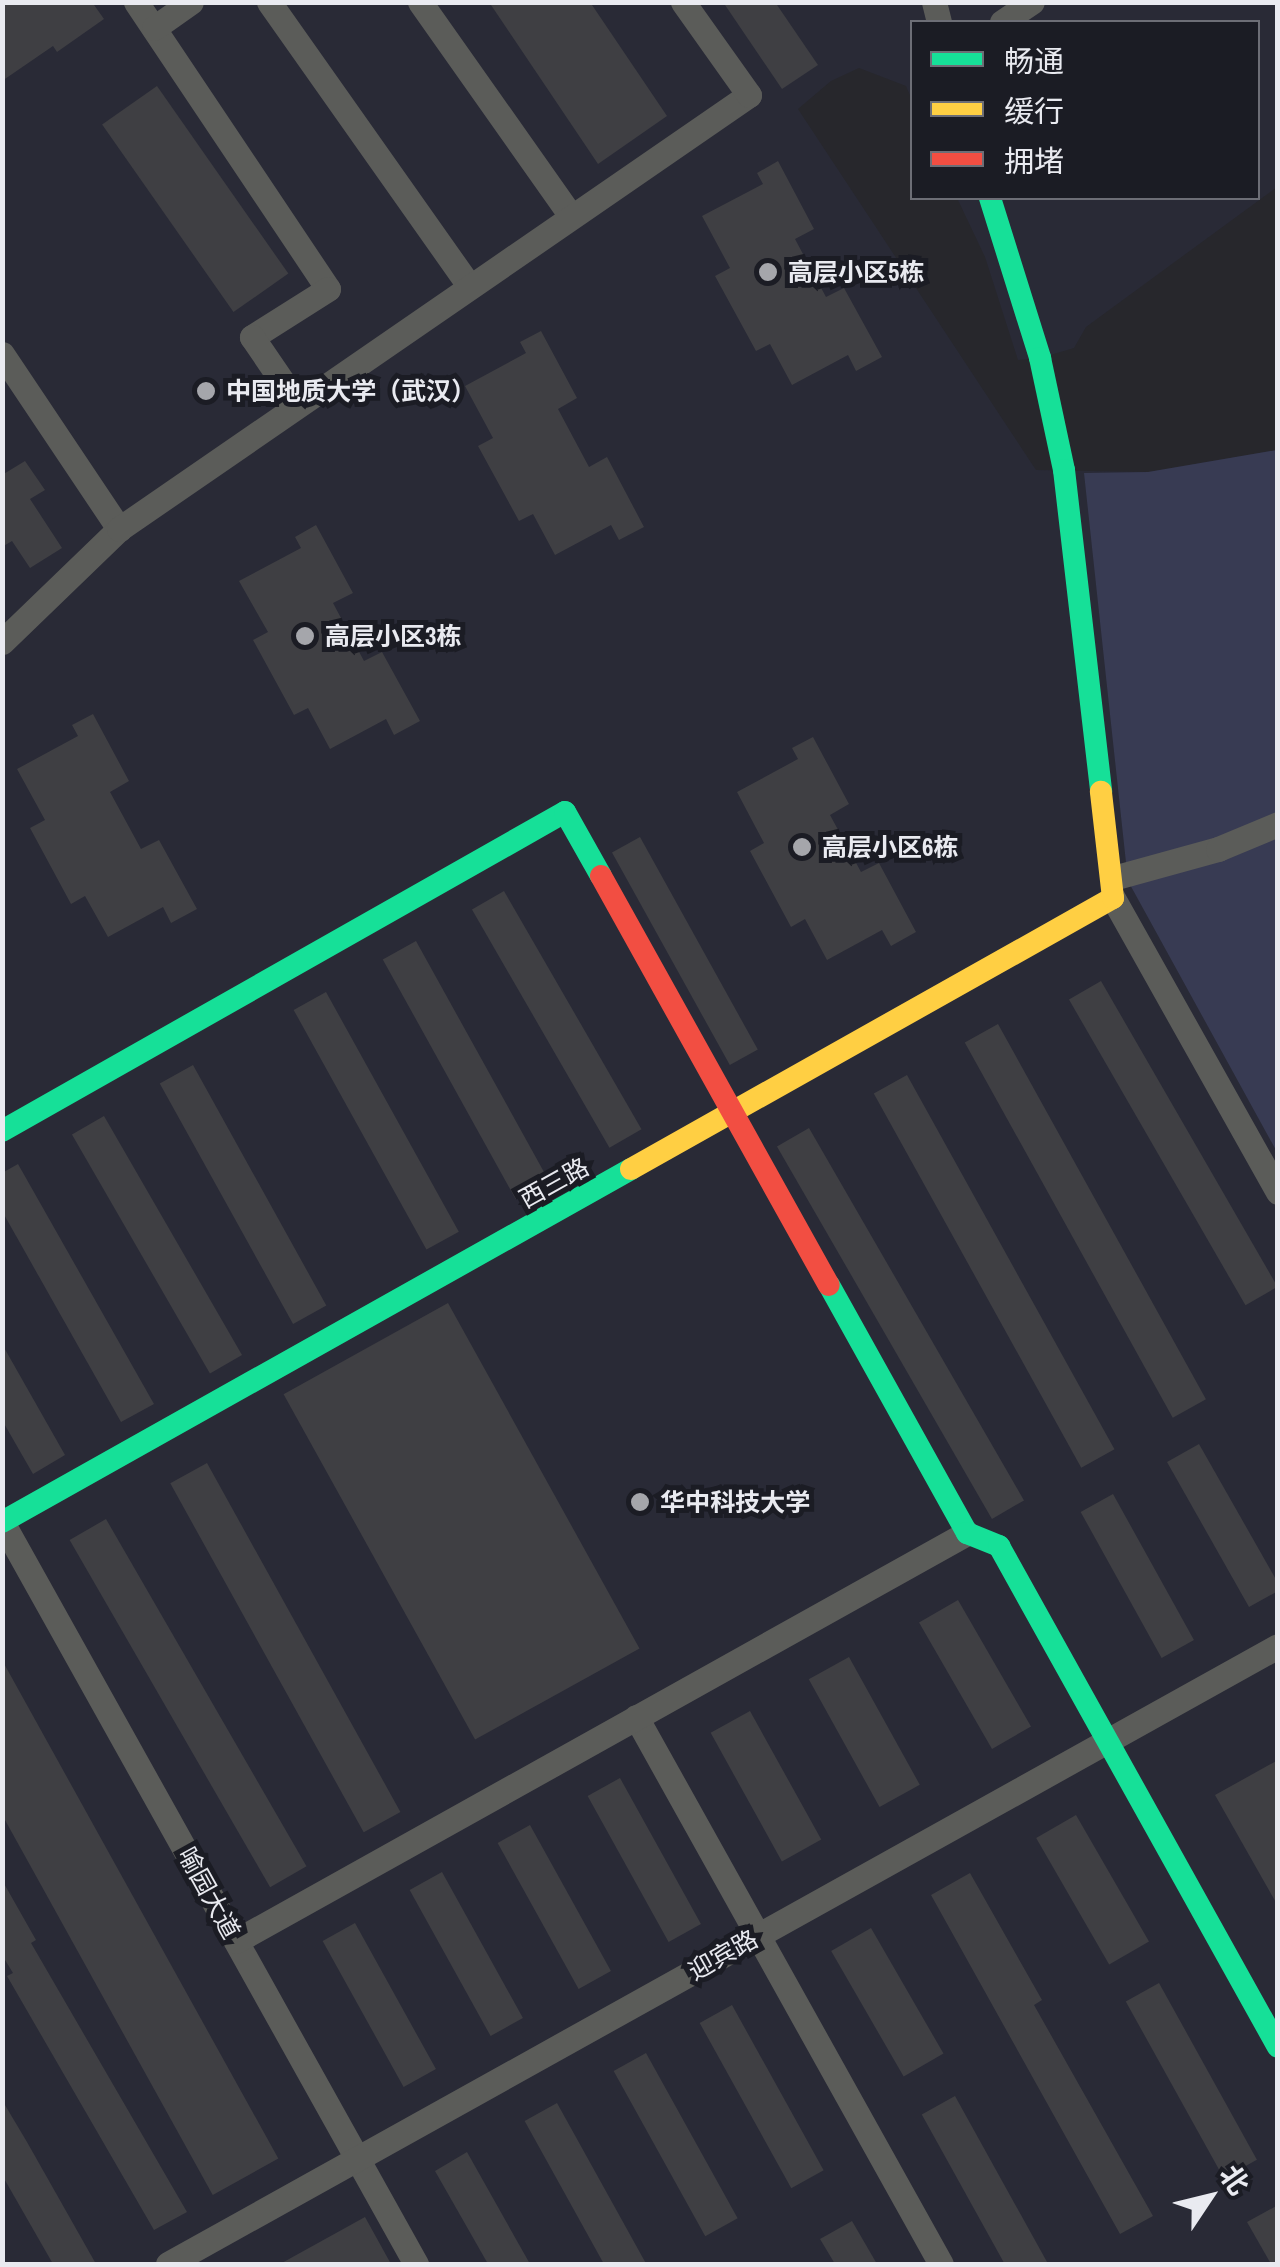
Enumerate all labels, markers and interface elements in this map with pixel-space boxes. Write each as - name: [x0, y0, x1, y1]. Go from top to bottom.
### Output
- legend: [910, 20, 1260, 200]
- text: 畅通: [1004, 41, 1064, 81]
- text: 缓行: [1004, 91, 1064, 131]
- text: 拥堵: [1004, 141, 1064, 181]
- place label: 高层小区5栋: [788, 257, 924, 287]
- marker: 高层小区5栋: [757, 261, 779, 283]
- place label: 中国地质大学（武汉）: [226, 376, 476, 406]
- marker: 中国地质大学（武汉）: [195, 380, 217, 402]
- place label: 高层小区3栋: [325, 621, 461, 651]
- marker: 高层小区3栋: [294, 625, 316, 647]
- place label: 高层小区6栋: [822, 832, 958, 862]
- marker: 高层小区6栋: [791, 836, 813, 858]
- street label: 西三路: [514, 1152, 594, 1214]
- place label: 华中科技大学: [660, 1487, 810, 1517]
- marker: 华中科技大学: [629, 1491, 651, 1513]
- street label: 喻园大道: [172, 1842, 246, 1944]
- street label: 迎宾路: [683, 1924, 763, 1986]
- north arrow: [1160, 2147, 1260, 2247]
- text: 北: [1211, 2157, 1258, 2202]

